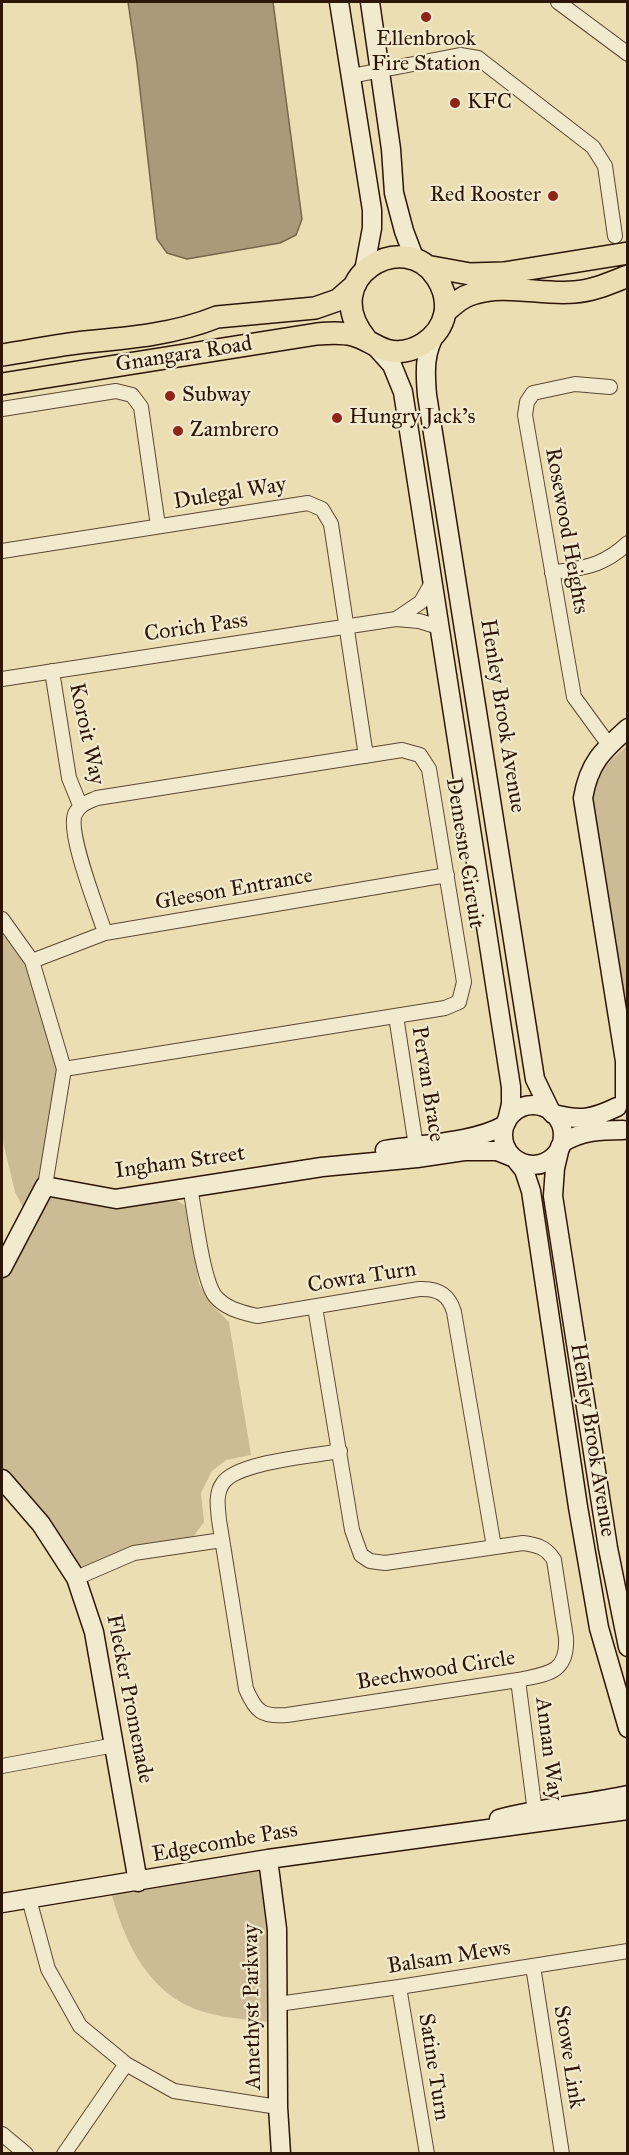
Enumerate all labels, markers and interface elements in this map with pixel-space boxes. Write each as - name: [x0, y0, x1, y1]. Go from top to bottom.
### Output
- marker: Ellenbrook Fire Station: [419, 10, 433, 24]
- place label: Ellenbrook Fire Station: [371, 27, 481, 78]
- place label: KFC: [467, 90, 512, 116]
- marker: KFC: [448, 96, 462, 110]
- place label: Red Rooster: [430, 183, 541, 209]
- marker: Red Rooster: [546, 189, 560, 203]
- street label: Gnangara Road: [114, 331, 254, 379]
- place label: Subway: [182, 383, 251, 409]
- marker: Subway: [163, 389, 177, 403]
- place label: Hungry Jack's: [349, 405, 475, 431]
- marker: Hungry Jack's: [330, 411, 344, 425]
- place label: Zambrero: [190, 418, 279, 444]
- marker: Zambrero: [171, 424, 185, 438]
- street label: Rosewood Heights: [538, 446, 594, 616]
- street label: Dulegal Way: [172, 472, 288, 516]
- street label: Corich Pass: [143, 608, 249, 648]
- street label: Henley Brook Avenue: [474, 617, 530, 815]
- street label: Koroit Way: [62, 681, 110, 787]
- street label: Demesne Circuit: [439, 776, 489, 930]
- street label: Gleeson Entrance: [153, 863, 315, 917]
- street label: Pervan Brace: [405, 1024, 449, 1144]
- street label: Ingham Street: [113, 1141, 247, 1185]
- street label: Cowra Turn: [306, 1256, 418, 1300]
- street label: Henley Brook Avenue: [564, 1341, 620, 1539]
- street label: Flecker Promenade: [100, 1612, 158, 1786]
- street label: Beechwood Circle: [355, 1645, 517, 1697]
- street label: Annan Way: [529, 1696, 567, 1802]
- street label: Edgecombe Pass: [150, 1817, 300, 1869]
- street label: Amethyst Parkway: [238, 1924, 268, 2090]
- street label: Balsam Mews: [386, 1935, 512, 1981]
- street label: Stowe Link: [547, 2004, 589, 2110]
- street label: Satine Turn: [411, 2012, 455, 2122]

